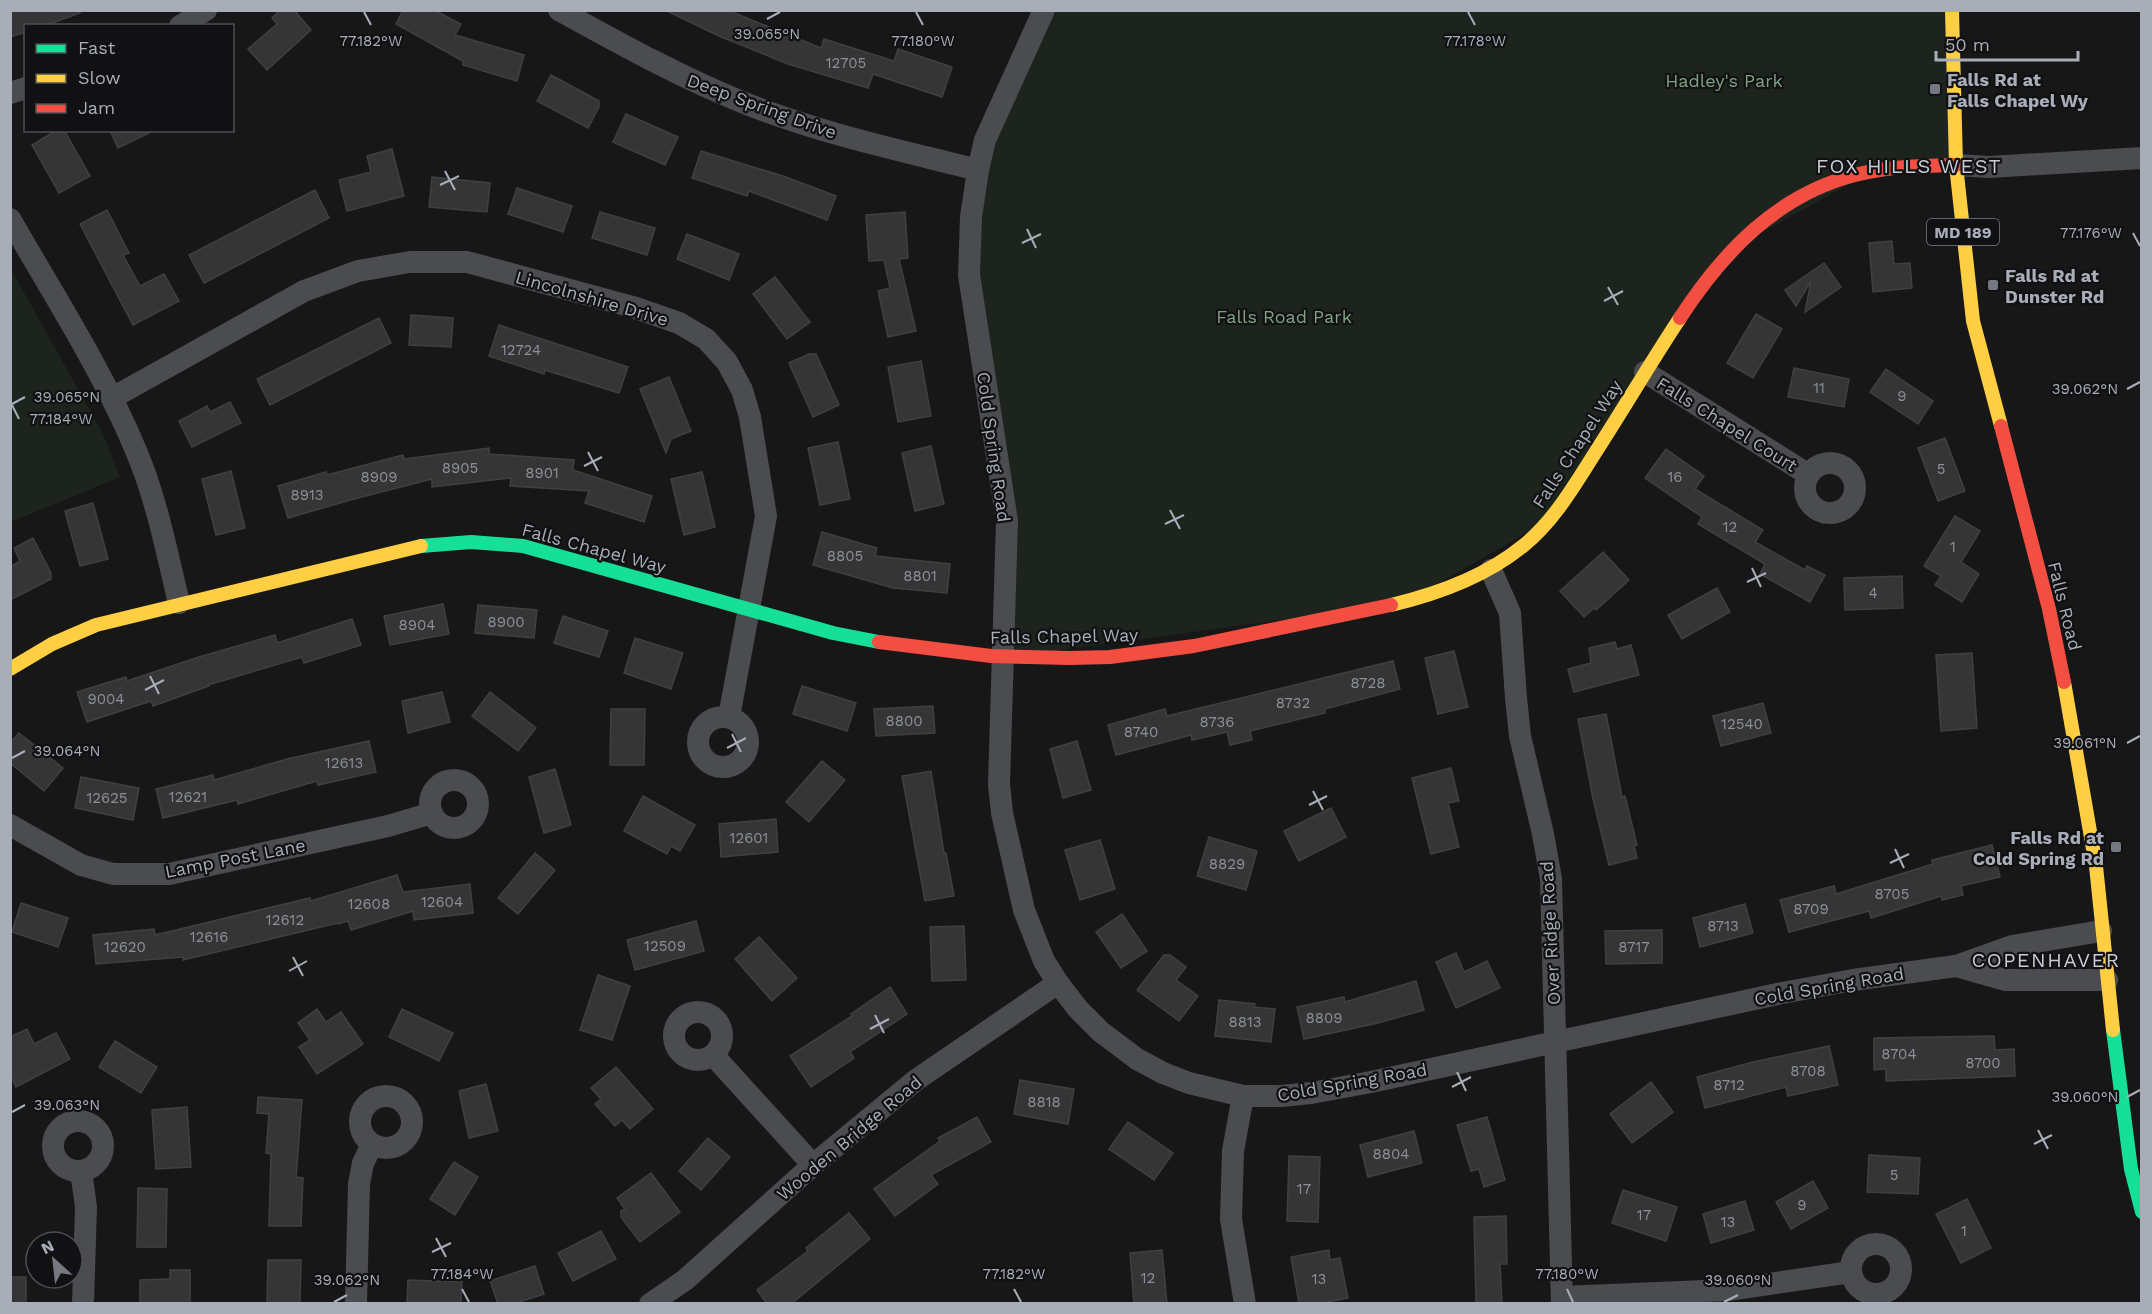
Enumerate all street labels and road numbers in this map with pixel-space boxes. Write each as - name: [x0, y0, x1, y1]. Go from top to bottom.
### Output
- street label: Deep Spring Drive: [684, 69, 840, 143]
- road number: MD 189: [1927, 219, 1999, 245]
- street label: Lincolnshire Drive: [513, 266, 671, 330]
- street label: Cold Spring Road: [973, 370, 1015, 524]
- street label: Falls Chapel Court: [1653, 372, 1802, 476]
- street label: Falls Chapel Way: [1528, 375, 1627, 512]
- street label: Falls Chapel Way: [520, 519, 669, 578]
- street label: Falls Road: [2044, 559, 2086, 653]
- street label: Falls Chapel Way: [990, 624, 1139, 648]
- street label: Lamp Post Lane: [163, 834, 307, 882]
- street label: Over Ridge Road: [1536, 860, 1564, 1006]
- street label: Cold Spring Road: [1752, 962, 1906, 1010]
- street label: Cold Spring Road: [1275, 1058, 1429, 1106]
- street label: Wooden Bridge Road: [772, 1071, 926, 1205]

